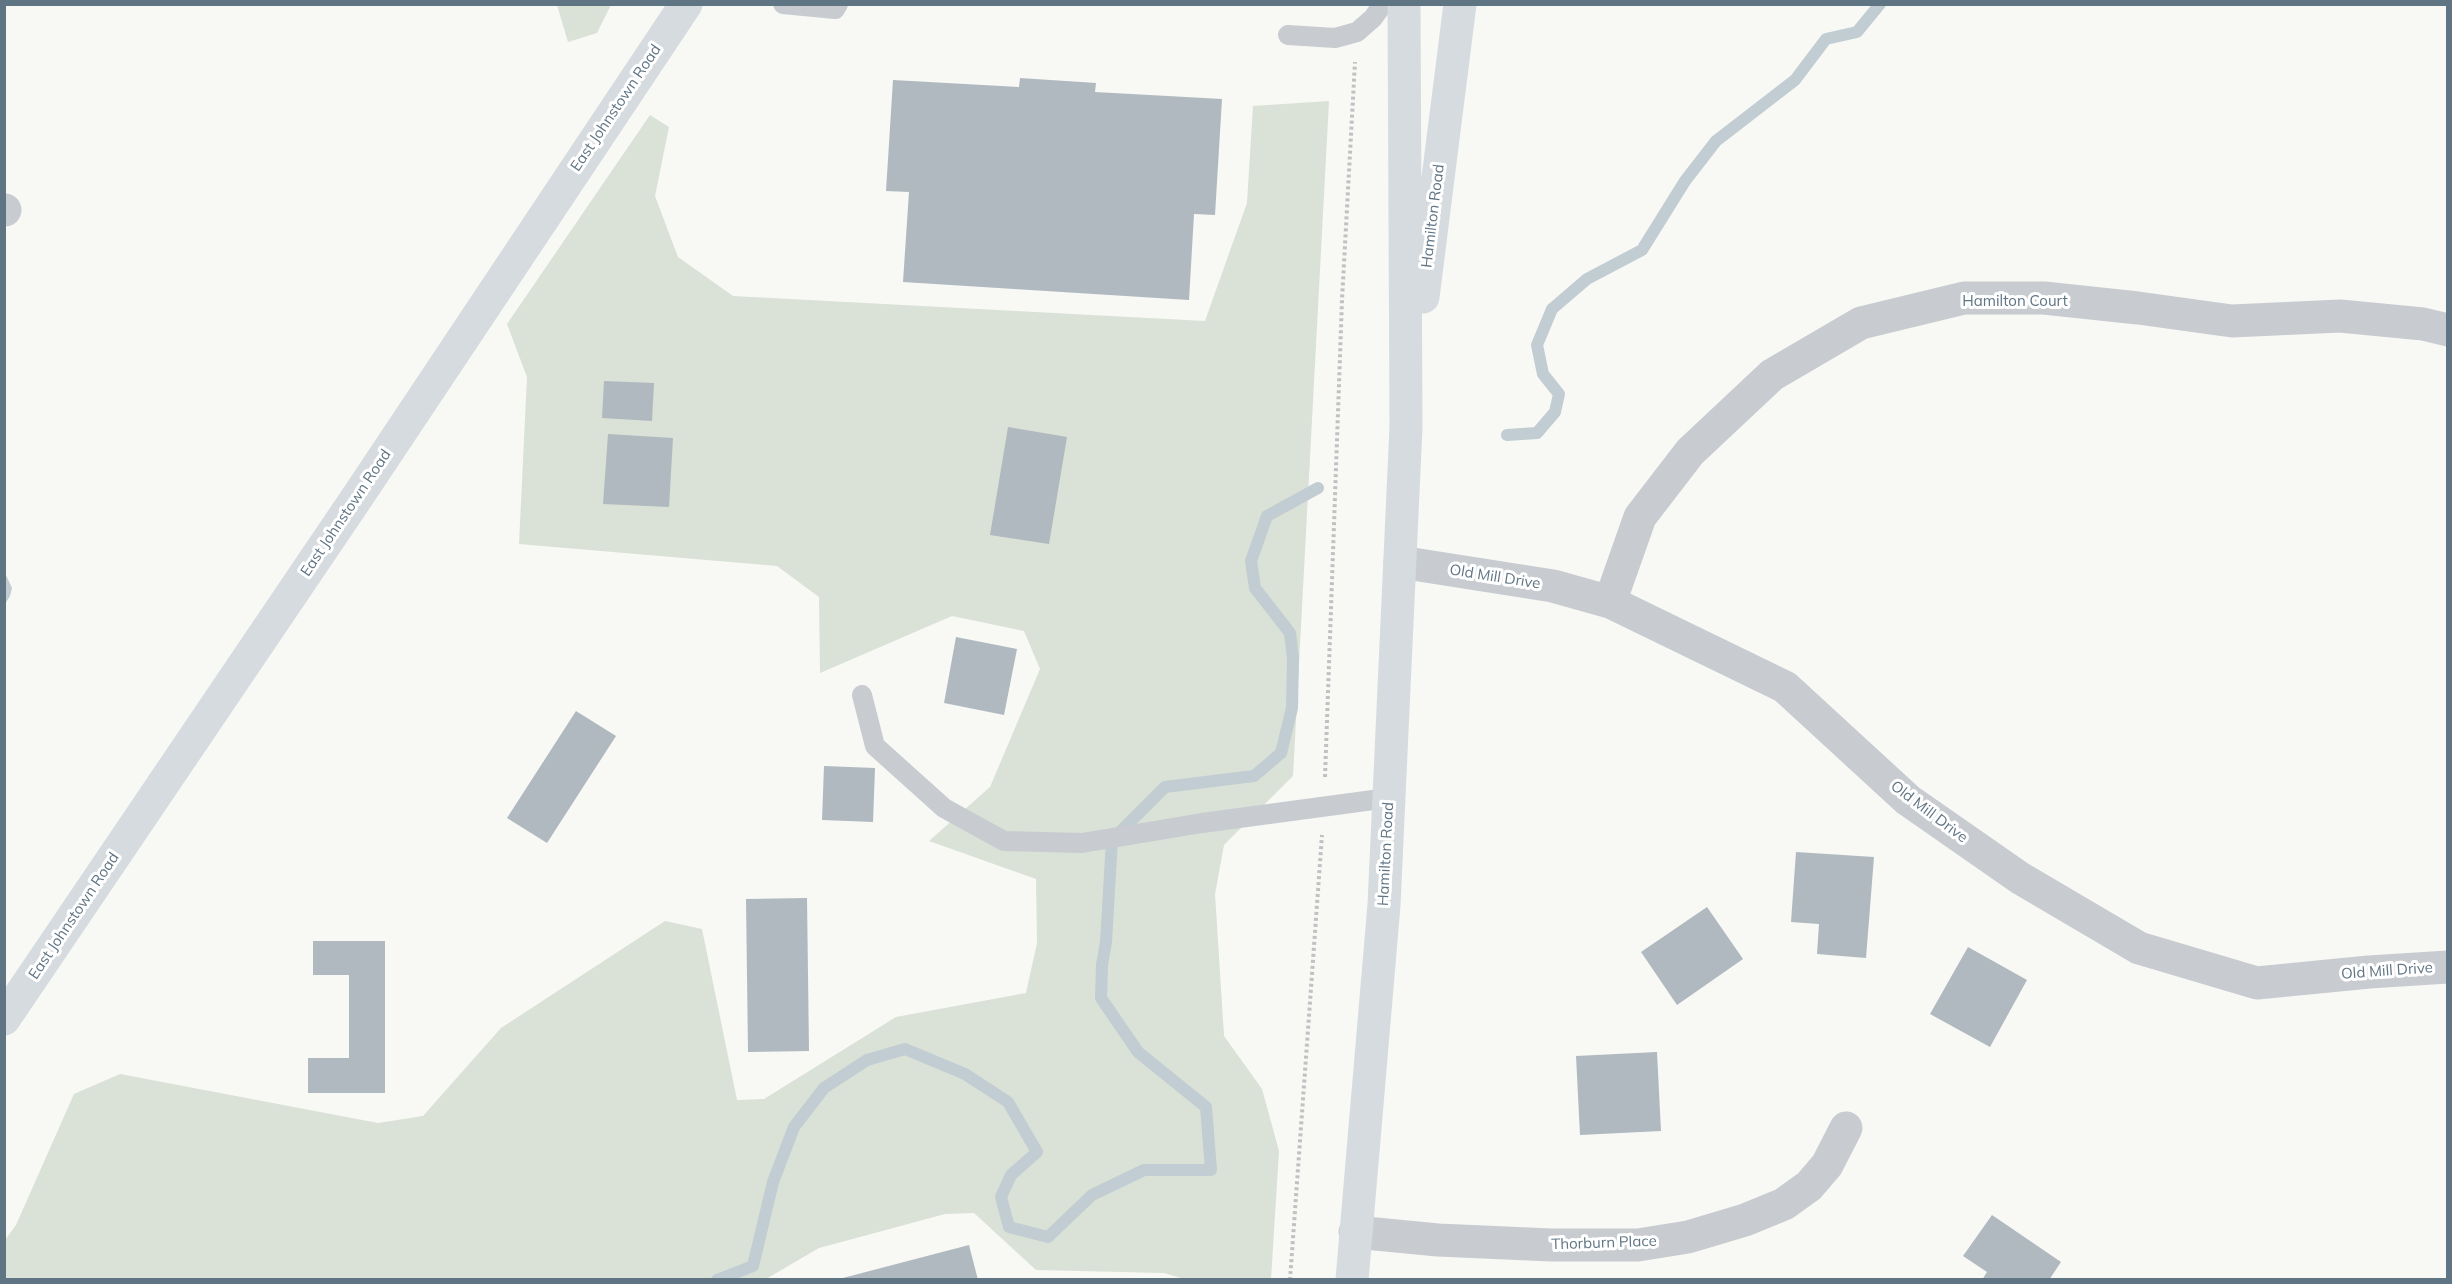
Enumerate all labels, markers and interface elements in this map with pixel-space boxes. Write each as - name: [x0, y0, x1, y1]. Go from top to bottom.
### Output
- street label: East Johnstown Road: [567, 41, 665, 175]
- street label: Hamilton Road: [1418, 163, 1448, 269]
- street label: Hamilton Court: [1962, 292, 2068, 310]
- street label: East Johnstown Road: [297, 446, 395, 580]
- street label: Old Mill Drive: [1448, 561, 1542, 593]
- street label: Old Mill Drive: [1887, 777, 1971, 847]
- street label: Hamilton Road: [1374, 802, 1398, 906]
- street label: East Johnstown Road: [25, 849, 123, 983]
- street label: Old Mill Drive: [2341, 959, 2433, 983]
- street label: Thorburn Place: [1551, 1232, 1657, 1254]

